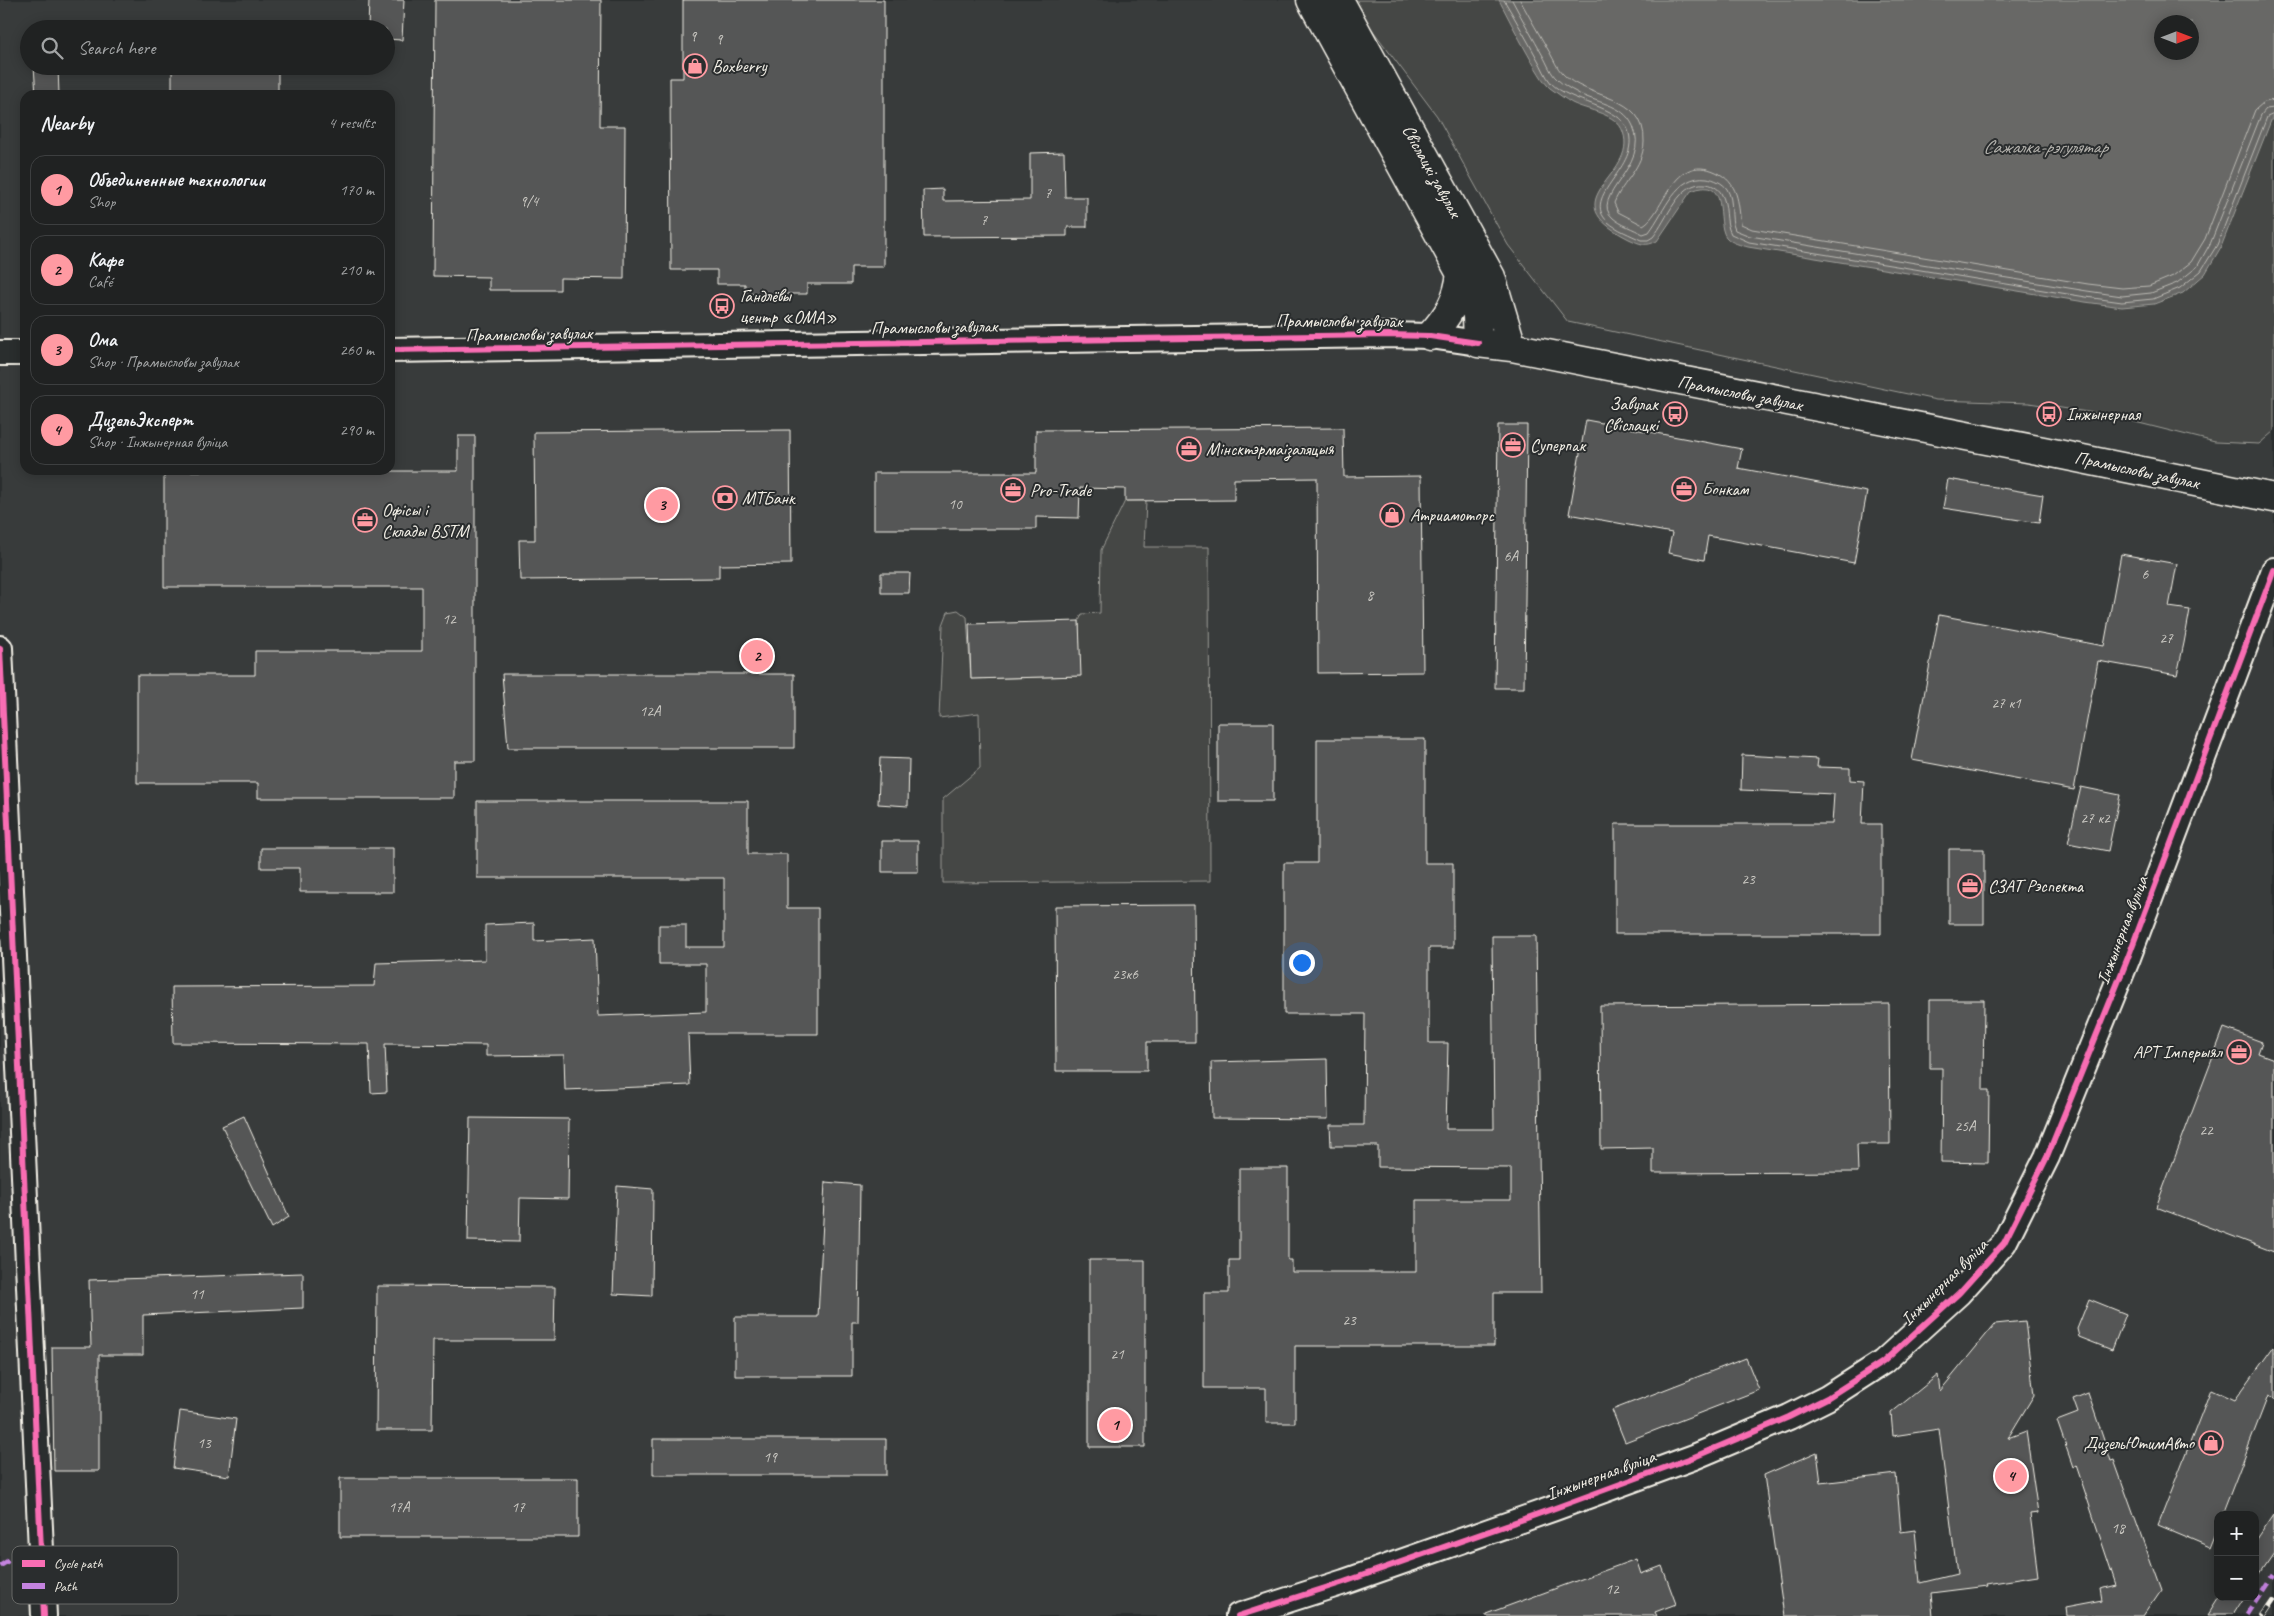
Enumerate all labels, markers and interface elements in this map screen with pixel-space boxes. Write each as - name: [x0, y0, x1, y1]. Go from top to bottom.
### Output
- north arrow: [2154, 15, 2199, 60]
- search box: [20, 20, 395, 75]
- house number: 9: [690, 27, 698, 46]
- house number: 9: [716, 30, 724, 49]
- icon: search: [38, 34, 66, 62]
- text: Search here: [78, 36, 155, 60]
- shop icon: Boxberry: [682, 53, 708, 79]
- place label: Boxberry: [712, 55, 769, 77]
- text: Nearby: [40, 110, 93, 136]
- text: 4 results: [328, 113, 375, 133]
- street label: Свіслацкі завулак: [1397, 121, 1468, 224]
- water label: Сажалка-рэгулятар: [1983, 135, 2110, 159]
- text: Объединенные технологии: [88, 168, 265, 192]
- text: 1: [53, 180, 61, 200]
- text: 170 m: [340, 180, 374, 200]
- house number: 7: [1045, 184, 1053, 203]
- text: Shop: [88, 192, 115, 212]
- house number: 9/4: [520, 192, 539, 211]
- house number: 7: [981, 211, 989, 230]
- text: Кафе: [88, 248, 123, 272]
- text: 2: [53, 260, 61, 280]
- text: 210 m: [340, 260, 374, 280]
- text: Café: [88, 272, 112, 292]
- place label: Гандлёвы центр «ОМА»: [740, 285, 837, 328]
- bus stop icon: Гандлёвы центр «ОМА»: [709, 293, 735, 319]
- street label: Прамысловы завулак: [1276, 310, 1405, 333]
- street label: Прамысловы завулак: [870, 315, 1000, 340]
- street label: Прамысловы завулак: [465, 322, 595, 347]
- text: Ома: [88, 328, 116, 352]
- text: 3: [53, 340, 61, 360]
- text: 260 m: [340, 340, 374, 360]
- text: Shop · Прамысловы завулак: [88, 352, 239, 372]
- street label: Прамысловы завулак: [1676, 370, 1807, 417]
- place label: Завулак Свіслацкі: [1604, 393, 1661, 436]
- bus stop icon: Завулак Свіслацкі: [1662, 401, 1688, 427]
- bus stop icon: Інжынерная: [2036, 401, 2062, 427]
- place label: Інжынерная: [2066, 403, 2142, 425]
- text: ДизельЭксперт: [88, 408, 193, 432]
- text: 4: [53, 420, 61, 440]
- text: 290 m: [340, 420, 374, 440]
- text: Shop · Інжынерная вуліца: [88, 432, 227, 452]
- office icon: Суперпак: [1500, 432, 1526, 458]
- place label: Суперпак: [1530, 434, 1587, 456]
- office icon: Мінсктэрмаізаляцыя: [1176, 436, 1202, 462]
- place label: Мінсктэрмаізаляцыя: [1206, 438, 1335, 461]
- street label: Прамысловы завулак: [2073, 446, 2204, 495]
- office icon: Бонкам: [1671, 476, 1697, 502]
- office icon: Pro-Trade: [1000, 477, 1026, 503]
- place label: Бонкам: [1702, 478, 1750, 500]
- place label: Pro-Trade: [1030, 479, 1092, 501]
- bank icon: МТБанк: [712, 485, 738, 511]
- pin: 3: [646, 486, 678, 524]
- place label: МТБанк: [742, 487, 796, 509]
- house number: 10: [948, 495, 963, 514]
- place label: Офісы і Склады BSTM: [382, 499, 471, 542]
- shop icon: Атриамоторс: [1379, 502, 1405, 528]
- place label: Атриамоторс: [1410, 504, 1495, 526]
- office icon: Офісы і Склады BSTM: [352, 507, 378, 533]
- house number: 6А: [1504, 547, 1520, 566]
- house number: 6: [2142, 565, 2150, 584]
- house number: 8: [1367, 586, 1375, 605]
- house number: 12: [442, 610, 457, 629]
- house number: 27: [2159, 629, 2174, 648]
- pin: 2: [741, 637, 773, 675]
- house number: 27 к1: [1991, 694, 2022, 713]
- house number: 12А: [639, 702, 662, 721]
- house number: 27 к2: [2080, 809, 2111, 828]
- house number: 23: [1741, 870, 1756, 889]
- street label: Інжынерная вуліца: [2091, 872, 2153, 987]
- office icon: СЗАТ Рэспекта: [1957, 873, 1983, 899]
- place label: СЗАТ Рэспекта: [1988, 875, 2085, 897]
- your location: [1289, 950, 1315, 976]
- house number: 23к6: [1112, 965, 1139, 984]
- office icon: АРТ Імперыял: [2226, 1039, 2252, 1065]
- place label: АРТ Імперыял: [2133, 1041, 2224, 1063]
- house number: 25А: [1954, 1117, 1977, 1136]
- house number: 22: [2199, 1121, 2214, 1140]
- street label: Інжынерная вуліца: [1896, 1233, 1993, 1330]
- house number: 11: [190, 1285, 205, 1304]
- house number: 23: [1342, 1311, 1357, 1330]
- house number: 21: [1110, 1345, 1125, 1364]
- pin: 1: [1099, 1406, 1131, 1444]
- shop icon: ДизельЮтимАвто: [2198, 1430, 2224, 1456]
- place label: ДизельЮтимАвто: [2084, 1432, 2196, 1455]
- house number: 13: [197, 1434, 212, 1453]
- street label: Інжынерная вуліца: [1544, 1445, 1659, 1505]
- house number: 19: [763, 1448, 778, 1467]
- pin: 4: [1995, 1457, 2027, 1495]
- house number: 17А: [388, 1498, 411, 1517]
- house number: 17: [511, 1498, 526, 1517]
- map controls: [2214, 1511, 2259, 1601]
- button: +: [2214, 1511, 2259, 1556]
- house number: 18: [2111, 1519, 2126, 1538]
- legend: [12, 1546, 178, 1604]
- text: Cycle path: [54, 1555, 103, 1572]
- button: −: [2214, 1556, 2259, 1601]
- text: Path: [54, 1578, 78, 1595]
- house number: 12: [1605, 1580, 1620, 1599]

